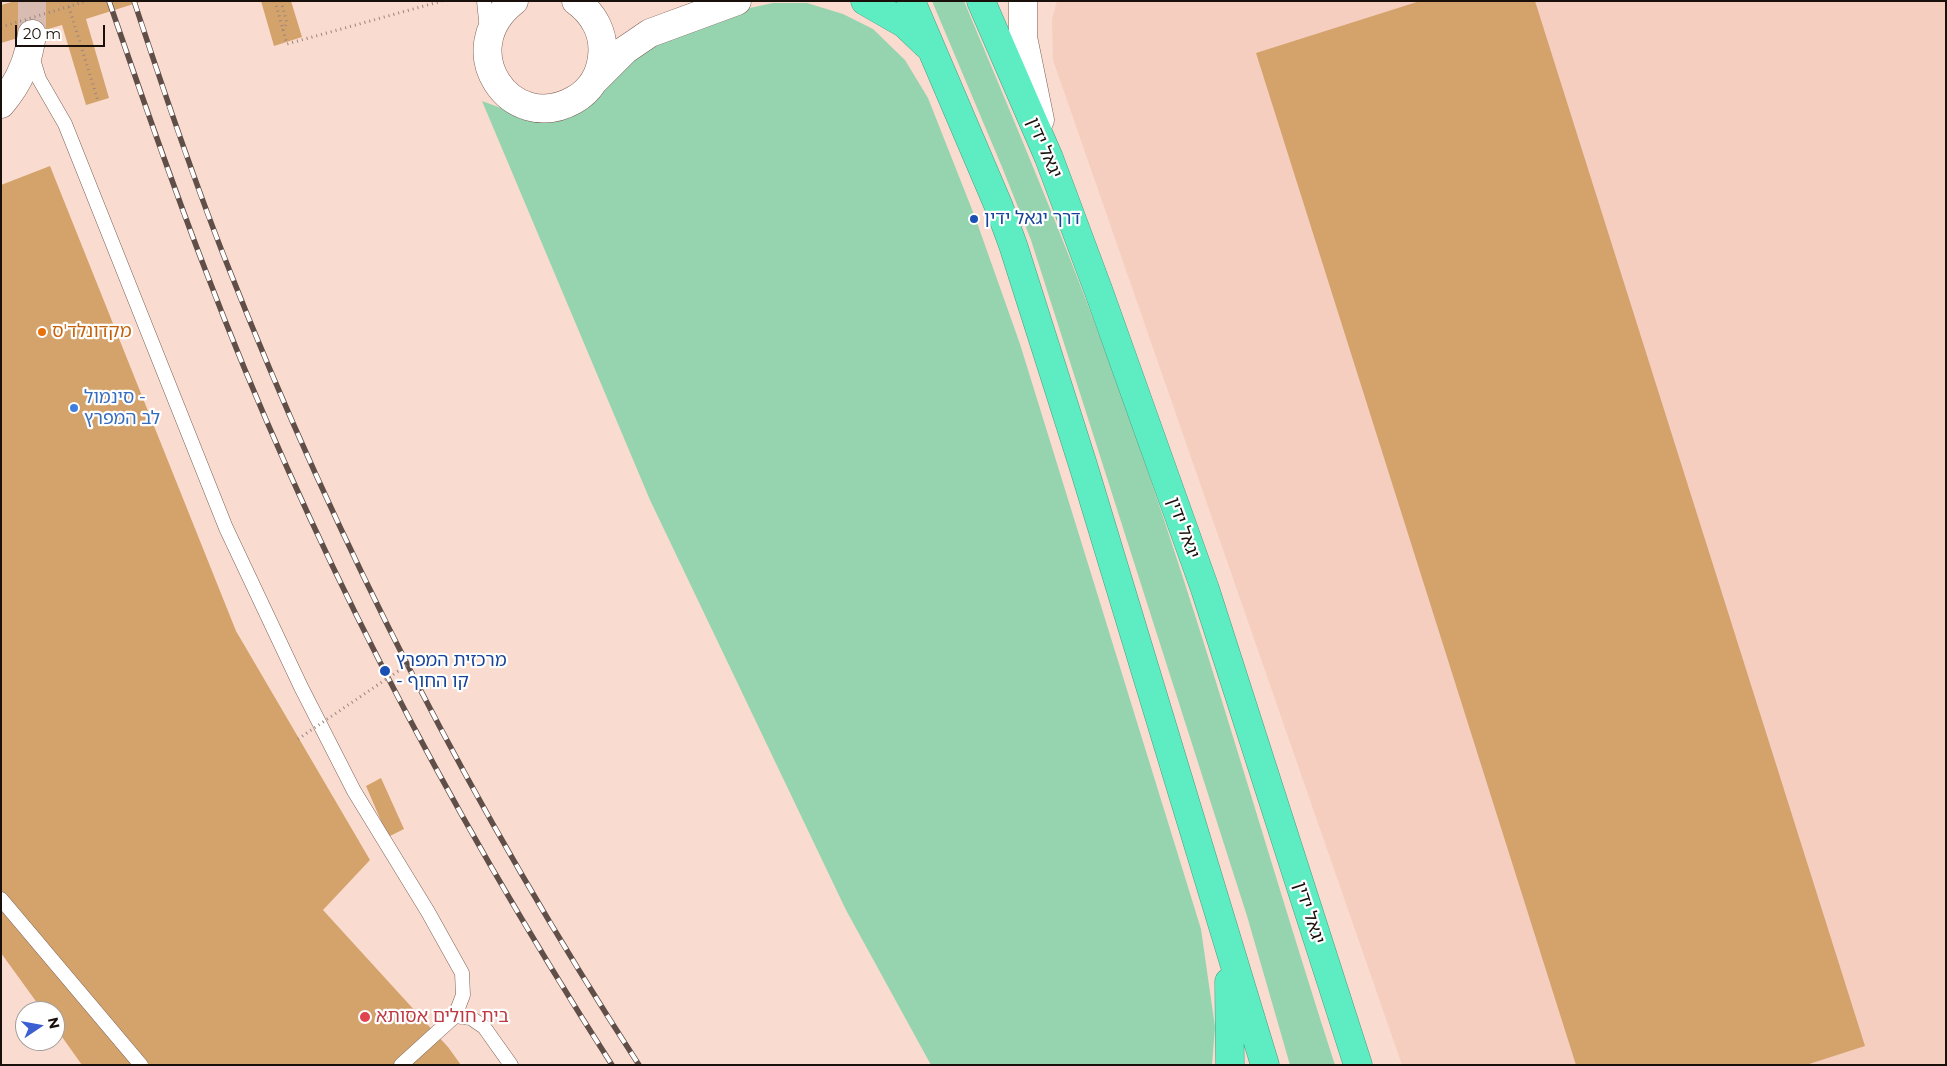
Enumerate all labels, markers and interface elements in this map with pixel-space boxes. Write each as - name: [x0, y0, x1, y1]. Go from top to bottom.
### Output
- scale bar: [18, 15, 108, 47]
- text: 20 m: [23, 24, 61, 43]
- street label: יגאל ידין: [1022, 114, 1066, 182]
- place label: דרך יגאל ידין: [984, 208, 1080, 230]
- marker: דרך יגאל ידין: [968, 213, 980, 225]
- place label: מקדונלד'ס: [52, 321, 132, 343]
- marker: מקדונלד'ס: [36, 326, 48, 338]
- place label: סינמול - לב המפרץ: [84, 387, 160, 429]
- marker: סינמול - לב המפרץ: [68, 402, 80, 414]
- street label: יגאל ידין: [1162, 494, 1204, 562]
- place label: מרכזית המפרץ - קו החוף: [396, 650, 507, 692]
- marker: מרכזית המפרץ - קו החוף: [378, 664, 392, 678]
- street label: יגאל ידין: [1289, 879, 1329, 947]
- north arrow: [15, 1001, 65, 1051]
- place label: בית חולים אסותא: [376, 1006, 509, 1028]
- marker: בית חולים אסותא: [358, 1010, 372, 1024]
- text: N: [44, 1016, 64, 1030]

